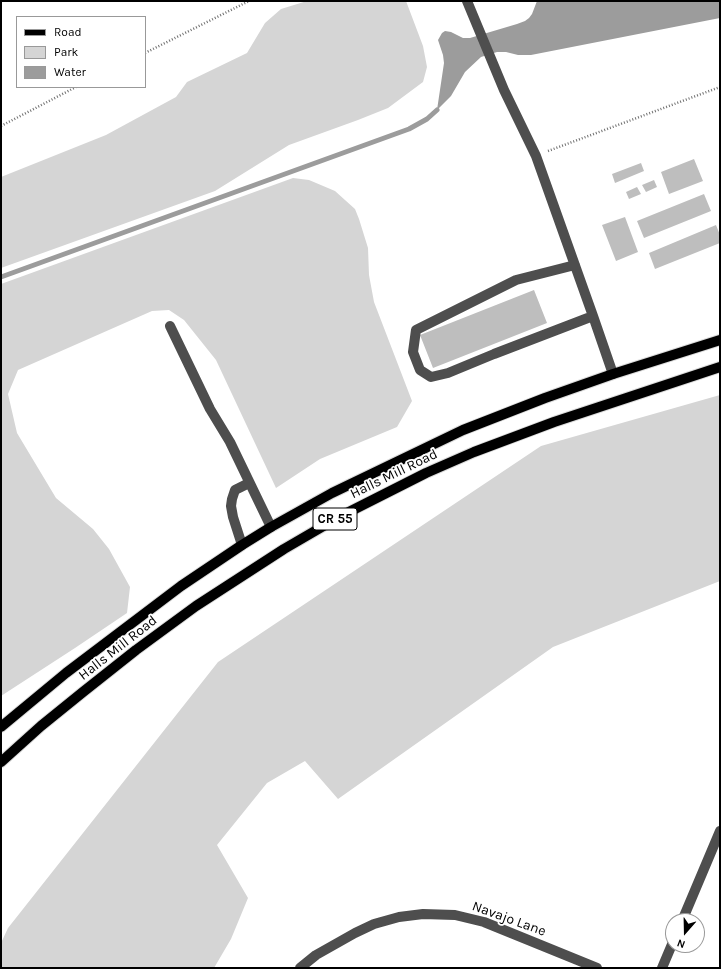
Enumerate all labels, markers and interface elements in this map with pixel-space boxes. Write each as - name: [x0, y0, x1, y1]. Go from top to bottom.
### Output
- legend: [16, 16, 146, 88]
- text: Road: [54, 25, 82, 39]
- text: Park: [54, 45, 78, 59]
- text: Water: [54, 65, 86, 79]
- street label: Halls Mill Road: [348, 446, 440, 502]
- road number: CR 55: [313, 508, 357, 530]
- street label: Halls Mill Road: [75, 612, 161, 684]
- street label: Navajo Lane: [470, 898, 548, 940]
- north arrow: [665, 913, 705, 953]
- text: N: [675, 936, 687, 951]

